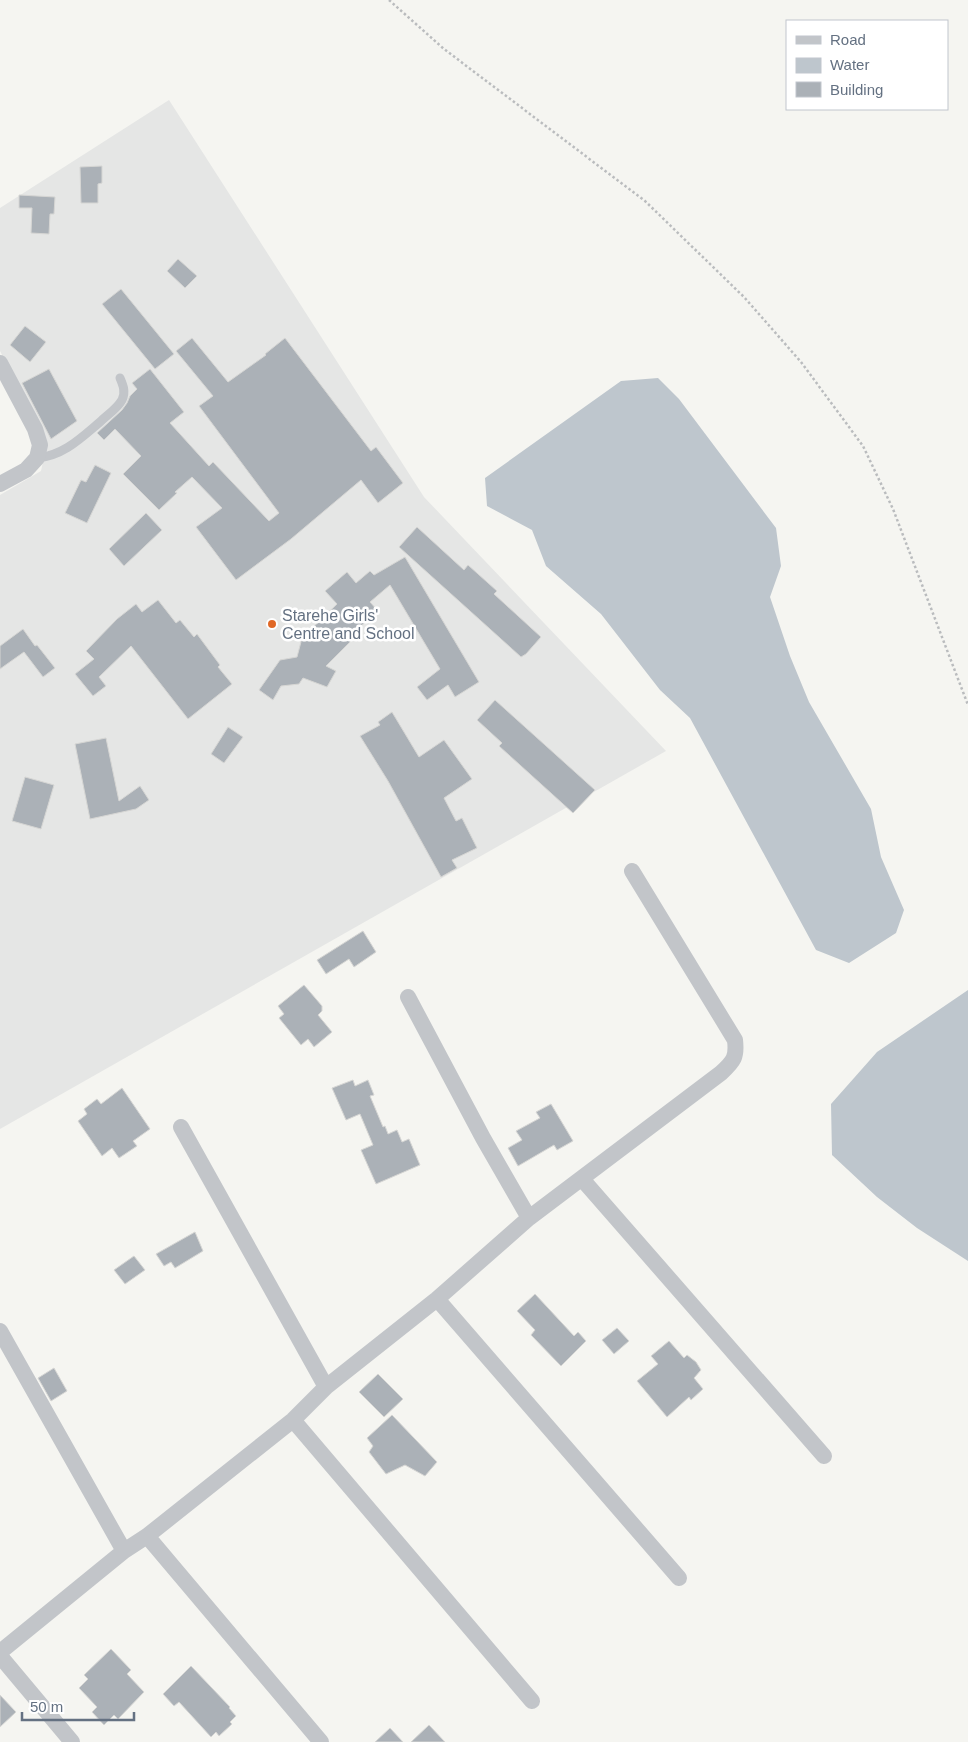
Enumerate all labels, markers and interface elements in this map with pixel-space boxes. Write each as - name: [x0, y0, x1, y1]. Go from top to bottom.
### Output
- legend: [786, 20, 948, 110]
- text: Road: [830, 31, 866, 48]
- text: Water: [830, 56, 869, 73]
- text: Building: [830, 81, 883, 98]
- place label: Starehe Girls' Centre and School: [282, 607, 415, 642]
- marker: Starehe Girls' Centre and School: [266, 618, 278, 630]
- scale bar: [22, 1690, 135, 1722]
- text: 50 m: [30, 1698, 63, 1715]

